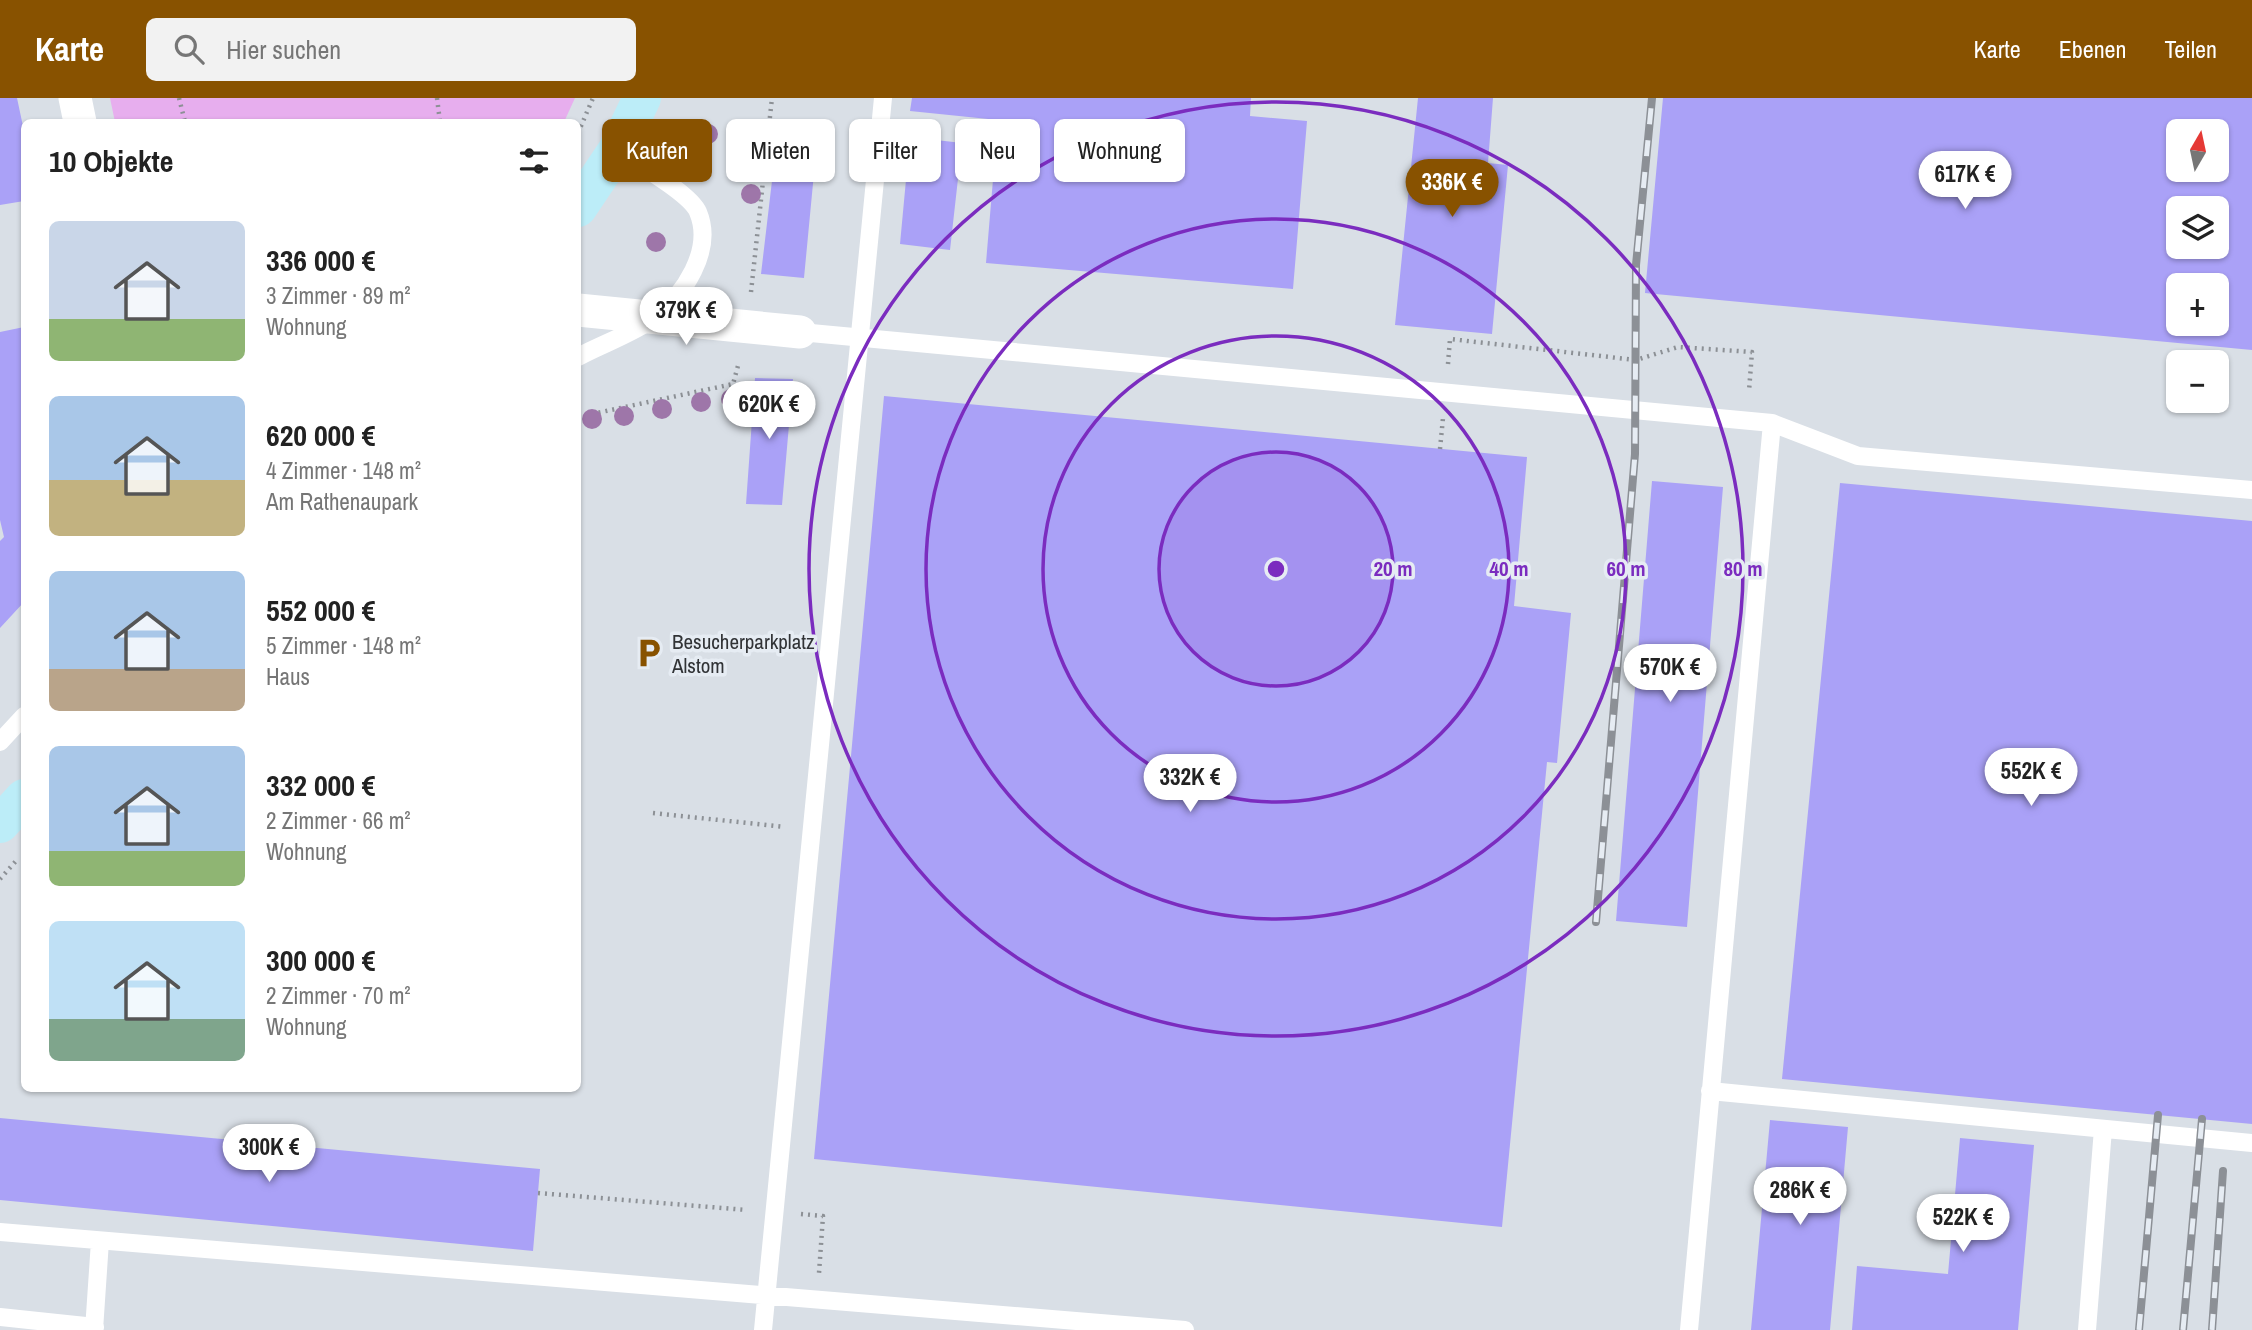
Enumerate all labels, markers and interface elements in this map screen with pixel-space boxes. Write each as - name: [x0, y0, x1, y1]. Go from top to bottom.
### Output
- search box: [146, 18, 636, 81]
- text: Karte: [35, 27, 104, 71]
- icon: search: [170, 30, 208, 68]
- text: Hier suchen: [226, 32, 341, 67]
- text: Karte: [1974, 33, 2021, 65]
- text: Ebenen: [2059, 33, 2126, 65]
- text: Teilen: [2164, 33, 2217, 65]
- chip: Kaufen: [602, 119, 712, 182]
- chip: Mieten: [726, 119, 835, 182]
- chip: Filter: [849, 119, 941, 182]
- chip: Neu: [955, 119, 1040, 182]
- chip: Wohnung: [1054, 119, 1185, 182]
- north arrow: [2166, 119, 2230, 182]
- map controls: [2166, 119, 2229, 413]
- text: 10 Objekte: [49, 141, 173, 181]
- icon: filters: [515, 142, 553, 180]
- pin: 617K €: [1908, 152, 2022, 211]
- text: 617K €: [1935, 158, 1995, 189]
- pin: 336K €: [1395, 159, 1509, 219]
- text: 336K €: [1422, 166, 1482, 197]
- button: layers: [2166, 196, 2229, 259]
- text: 336 000 €: [266, 240, 375, 280]
- icon: home: [105, 249, 189, 333]
- button: +: [2166, 273, 2229, 336]
- text: 3 Zimmer · 89 m²: [266, 280, 411, 311]
- pin: 379K €: [629, 288, 743, 347]
- text: 379K €: [656, 294, 716, 325]
- text: Wohnung: [266, 311, 346, 342]
- button: −: [2166, 350, 2229, 413]
- pin: 620K €: [712, 382, 826, 441]
- text: 620K €: [739, 388, 799, 419]
- text: 620 000 €: [266, 415, 375, 455]
- icon: home: [105, 424, 189, 508]
- text: 4 Zimmer · 148 m²: [266, 455, 421, 486]
- text: Am Rathenaupark: [266, 486, 418, 517]
- text: 20 m: [1373, 554, 1413, 583]
- text: 40 m: [1489, 554, 1529, 583]
- text: 60 m: [1606, 554, 1646, 583]
- text: 80 m: [1723, 554, 1763, 583]
- centre of rings: [1264, 557, 1288, 581]
- text: 552 000 €: [266, 590, 375, 630]
- icon: home: [105, 599, 189, 683]
- place label: Besucherparkplatz Alstom: [671, 627, 815, 680]
- text: 5 Zimmer · 148 m²: [266, 630, 421, 661]
- parking icon: Besucherparkplatz Alstom: [632, 636, 666, 670]
- pin: 570K €: [1613, 644, 1727, 704]
- text: 570K €: [1640, 651, 1700, 682]
- text: Haus: [266, 661, 310, 692]
- pin: 552K €: [1974, 748, 2088, 808]
- pin: 332K €: [1133, 754, 1247, 814]
- text: 552K €: [2001, 755, 2061, 786]
- text: 332K €: [1160, 761, 1220, 792]
- text: 332 000 €: [266, 765, 375, 805]
- icon: home: [105, 774, 189, 858]
- text: 2 Zimmer · 66 m²: [266, 805, 411, 836]
- text: Wohnung: [266, 836, 346, 867]
- text: 300 000 €: [266, 940, 375, 980]
- icon: home: [105, 949, 189, 1033]
- text: 2 Zimmer · 70 m²: [266, 980, 411, 1011]
- text: Wohnung: [266, 1011, 346, 1042]
- pin: 300K €: [212, 1124, 326, 1184]
- text: 300K €: [239, 1131, 299, 1162]
- pin: 286K €: [1743, 1168, 1857, 1227]
- text: 286K €: [1770, 1174, 1830, 1205]
- pin: 522K €: [1906, 1194, 2020, 1254]
- text: 522K €: [1933, 1201, 1993, 1232]

